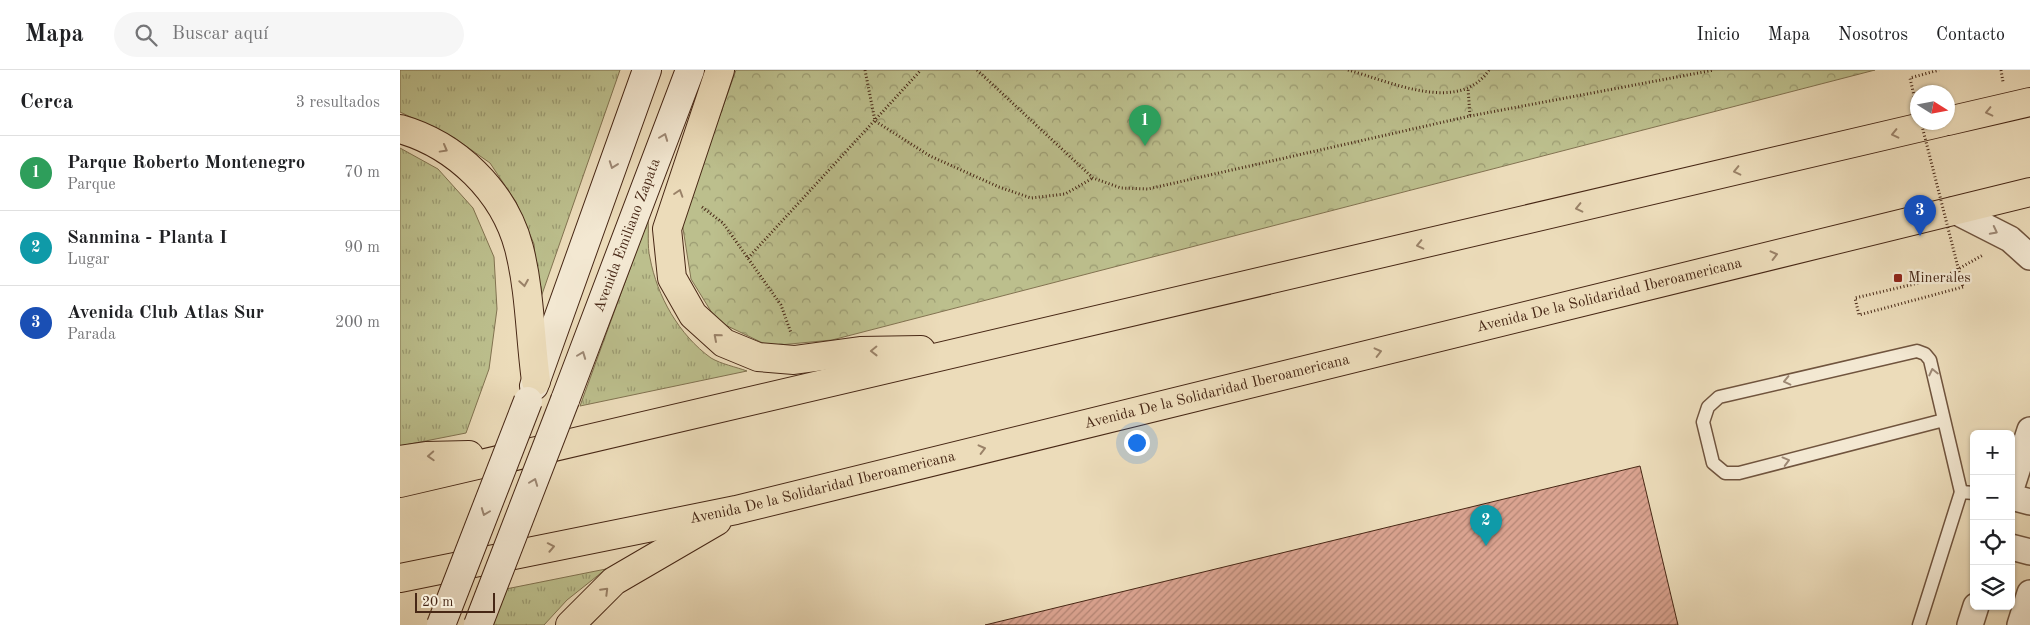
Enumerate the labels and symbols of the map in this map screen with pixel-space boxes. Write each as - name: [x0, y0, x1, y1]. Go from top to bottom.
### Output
- north arrow: [1910, 85, 1955, 130]
- pin: 1: [1129, 105, 1161, 146]
- one-way arrow: [1984, 106, 1993, 117]
- one-way arrow: [1891, 128, 1900, 139]
- one-way arrow: [658, 133, 668, 142]
- one-way arrow: [439, 143, 448, 153]
- street label: Avenida Emiliano Zapata: [591, 156, 663, 314]
- one-way arrow: [609, 161, 619, 169]
- one-way arrow: [1732, 165, 1741, 176]
- one-way arrow: [673, 189, 683, 198]
- pin: 3: [1904, 195, 1936, 236]
- one-way arrow: [1574, 202, 1583, 213]
- one-way arrow: [1988, 225, 1997, 235]
- one-way arrow: [1416, 239, 1425, 250]
- one-way arrow: [1769, 250, 1777, 260]
- street label: Avenida De la Solidaridad Iberoamericana: [1475, 255, 1744, 335]
- place label: Minerales: [1908, 271, 1971, 286]
- marker: Minerales: [1892, 272, 1904, 284]
- one-way arrow: [519, 279, 529, 288]
- one-way arrow: [714, 334, 723, 343]
- one-way arrow: [870, 346, 878, 356]
- one-way arrow: [1373, 347, 1382, 358]
- one-way arrow: [576, 351, 586, 360]
- street label: Avenida De la Solidaridad Iberoamericana: [1083, 352, 1352, 432]
- one-way arrow: [1928, 368, 1939, 377]
- one-way arrow: [1783, 375, 1792, 386]
- your location: [1124, 430, 1150, 456]
- one-way arrow: [978, 444, 987, 455]
- street label: Avenida De la Solidaridad Iberoamericana: [688, 449, 957, 527]
- one-way arrow: [427, 451, 435, 462]
- one-way arrow: [1782, 456, 1790, 467]
- one-way arrow: [527, 478, 538, 487]
- pin: 2: [1470, 505, 1502, 546]
- one-way arrow: [481, 507, 491, 515]
- one-way arrow: [546, 542, 555, 553]
- one-way arrow: [599, 587, 608, 596]
- scale bar: [415, 590, 495, 613]

